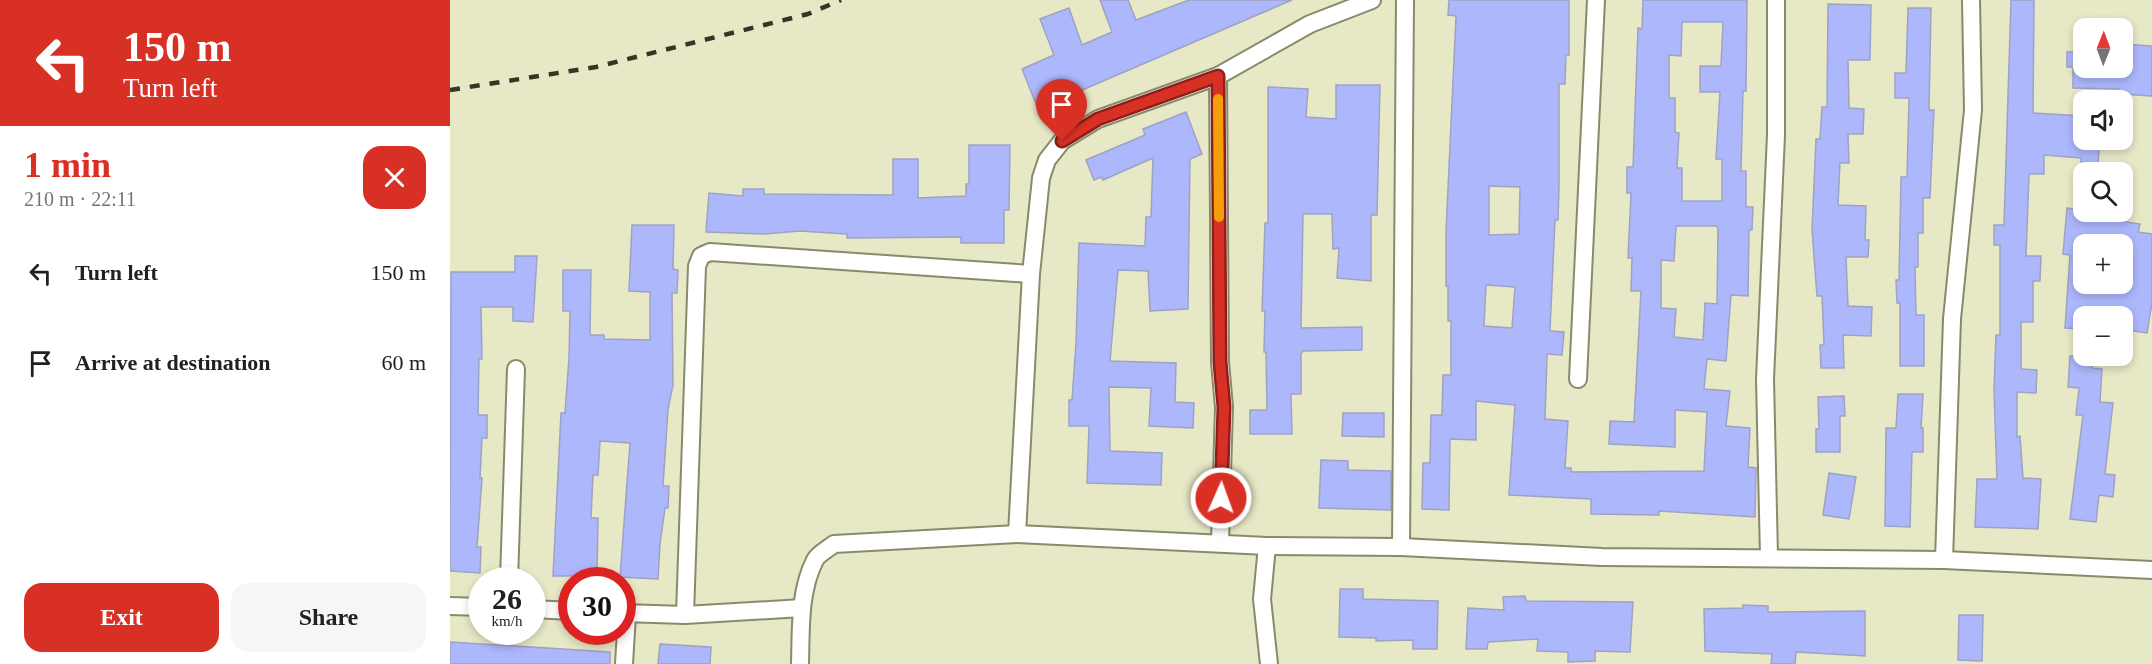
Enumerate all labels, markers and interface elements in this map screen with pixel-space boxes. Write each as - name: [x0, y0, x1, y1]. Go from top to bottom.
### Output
- north arrow: [2073, 18, 2133, 78]
- map controls: [2073, 18, 2133, 366]
- icon: left: [24, 24, 102, 102]
- text: 150 m: [123, 24, 232, 70]
- text: Turn left: [123, 73, 217, 103]
- pin: [1036, 79, 1087, 141]
- icon: arrive: [1045, 88, 1078, 121]
- button: sound: [2073, 90, 2133, 150]
- text: 1 min: [24, 145, 111, 185]
- button: close: [363, 146, 426, 209]
- button: search: [2073, 162, 2133, 222]
- text: 210 m · 22:11: [24, 188, 136, 210]
- button: +: [2073, 234, 2133, 294]
- icon: left: [24, 257, 57, 290]
- text: Turn left: [75, 260, 158, 285]
- text: 150 m: [370, 260, 426, 285]
- button: −: [2073, 306, 2133, 366]
- icon: arrive: [24, 347, 57, 380]
- text: Arrive at destination: [75, 350, 271, 375]
- text: 60 m: [381, 350, 426, 375]
- position arrow: [1189, 466, 1253, 530]
- speed limit sign: 30: [558, 567, 636, 645]
- text: 26: [492, 582, 522, 615]
- button: Exit: [24, 583, 219, 652]
- button: Share: [231, 583, 426, 652]
- text: km/h: [492, 613, 522, 629]

